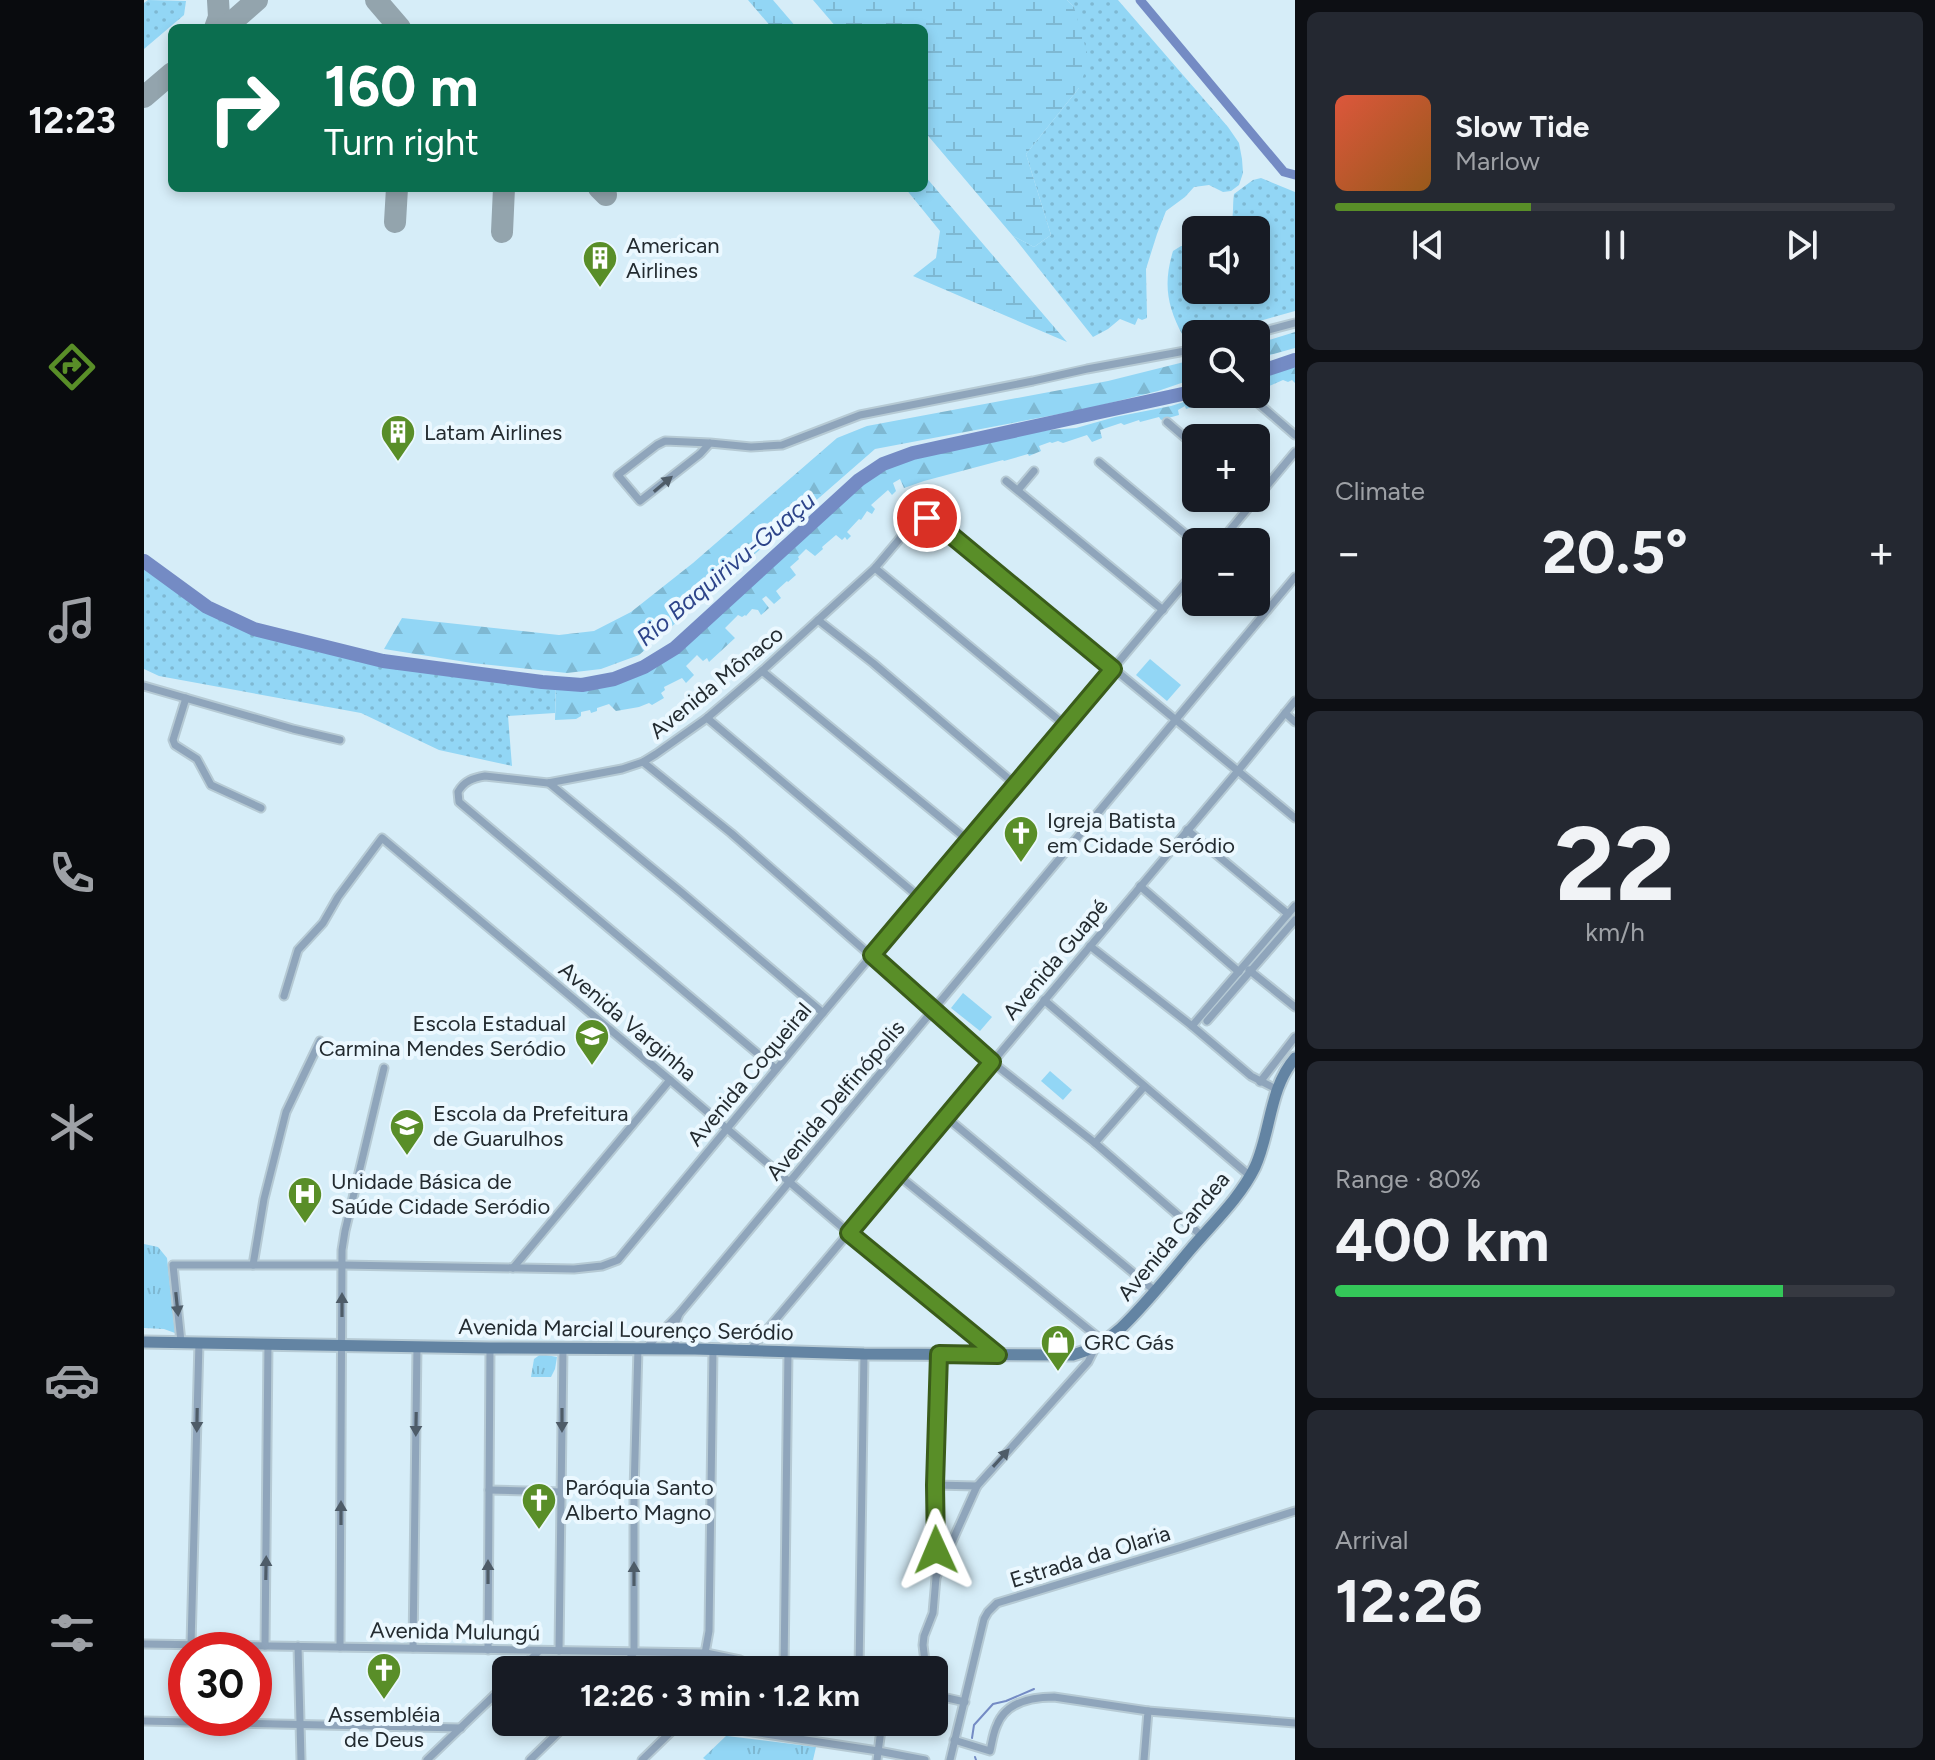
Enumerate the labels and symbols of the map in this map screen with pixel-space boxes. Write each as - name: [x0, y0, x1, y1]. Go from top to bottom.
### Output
- place label: American Airlines: [626, 232, 720, 284]
- building icon: American Airlines: [581, 239, 619, 289]
- building icon: Latam Airlines: [379, 413, 417, 463]
- place label: Latam Airlines: [424, 419, 562, 446]
- one-way arrow: [652, 476, 672, 493]
- pin: [893, 484, 961, 552]
- water label: Rio Baquirivu-Guaçu: [630, 485, 821, 652]
- street label: Avenida Mônaco: [644, 620, 789, 745]
- place label: Igreja Batista em Cidade Seródio: [1047, 807, 1235, 859]
- church icon: Igreja Batista em Cidade Seródio: [1002, 814, 1040, 864]
- street label: Avenida Guapé: [997, 893, 1114, 1025]
- street label: Avenida Varginha: [553, 956, 702, 1087]
- street label: Avenida Coqueiral: [682, 997, 817, 1152]
- place label: Escola Estadual Carmina Mendes Seródio: [319, 1010, 566, 1062]
- street label: Avenida Delfinópolis: [760, 1015, 910, 1186]
- school or university icon: Escola Estadual Carmina Mendes Seródio: [573, 1017, 611, 1067]
- place label: Escola da Prefeitura de Guarulhos: [433, 1100, 628, 1152]
- school or university icon: Escola da Prefeitura de Guarulhos: [388, 1107, 426, 1157]
- street label: Avenida Candea: [1112, 1166, 1235, 1306]
- place label: Unidade Básica de Saúde Cidade Seródio: [331, 1168, 550, 1220]
- hospital icon: Unidade Básica de Saúde Cidade Seródio: [286, 1175, 324, 1225]
- one-way arrow: [170, 1292, 183, 1317]
- one-way arrow: [336, 1292, 348, 1317]
- street label: Avenida Marcial Lourenço Seródio: [458, 1313, 794, 1346]
- shop icon: GRC Gás: [1039, 1323, 1077, 1373]
- place label: GRC Gás: [1084, 1329, 1174, 1356]
- one-way arrow: [190, 1408, 203, 1433]
- one-way arrow: [556, 1408, 568, 1433]
- one-way arrow: [410, 1412, 422, 1437]
- one-way arrow: [992, 1449, 1010, 1468]
- place label: Paróquia Santo Alberto Magno: [565, 1474, 714, 1526]
- church icon: Paróquia Santo Alberto Magno: [520, 1481, 558, 1531]
- one-way arrow: [335, 1500, 347, 1525]
- position arrow: [894, 1508, 978, 1592]
- street label: Estrada da Olaria: [1007, 1519, 1174, 1594]
- one-way arrow: [260, 1555, 273, 1580]
- one-way arrow: [482, 1559, 494, 1584]
- one-way arrow: [628, 1561, 640, 1586]
- street label: Avenida Mulungú: [370, 1617, 540, 1646]
- speed limit sign: 30: [168, 1632, 272, 1736]
- church icon: Assembléia de Deus: [365, 1651, 403, 1701]
- place label: Assembléia de Deus: [328, 1701, 440, 1753]

